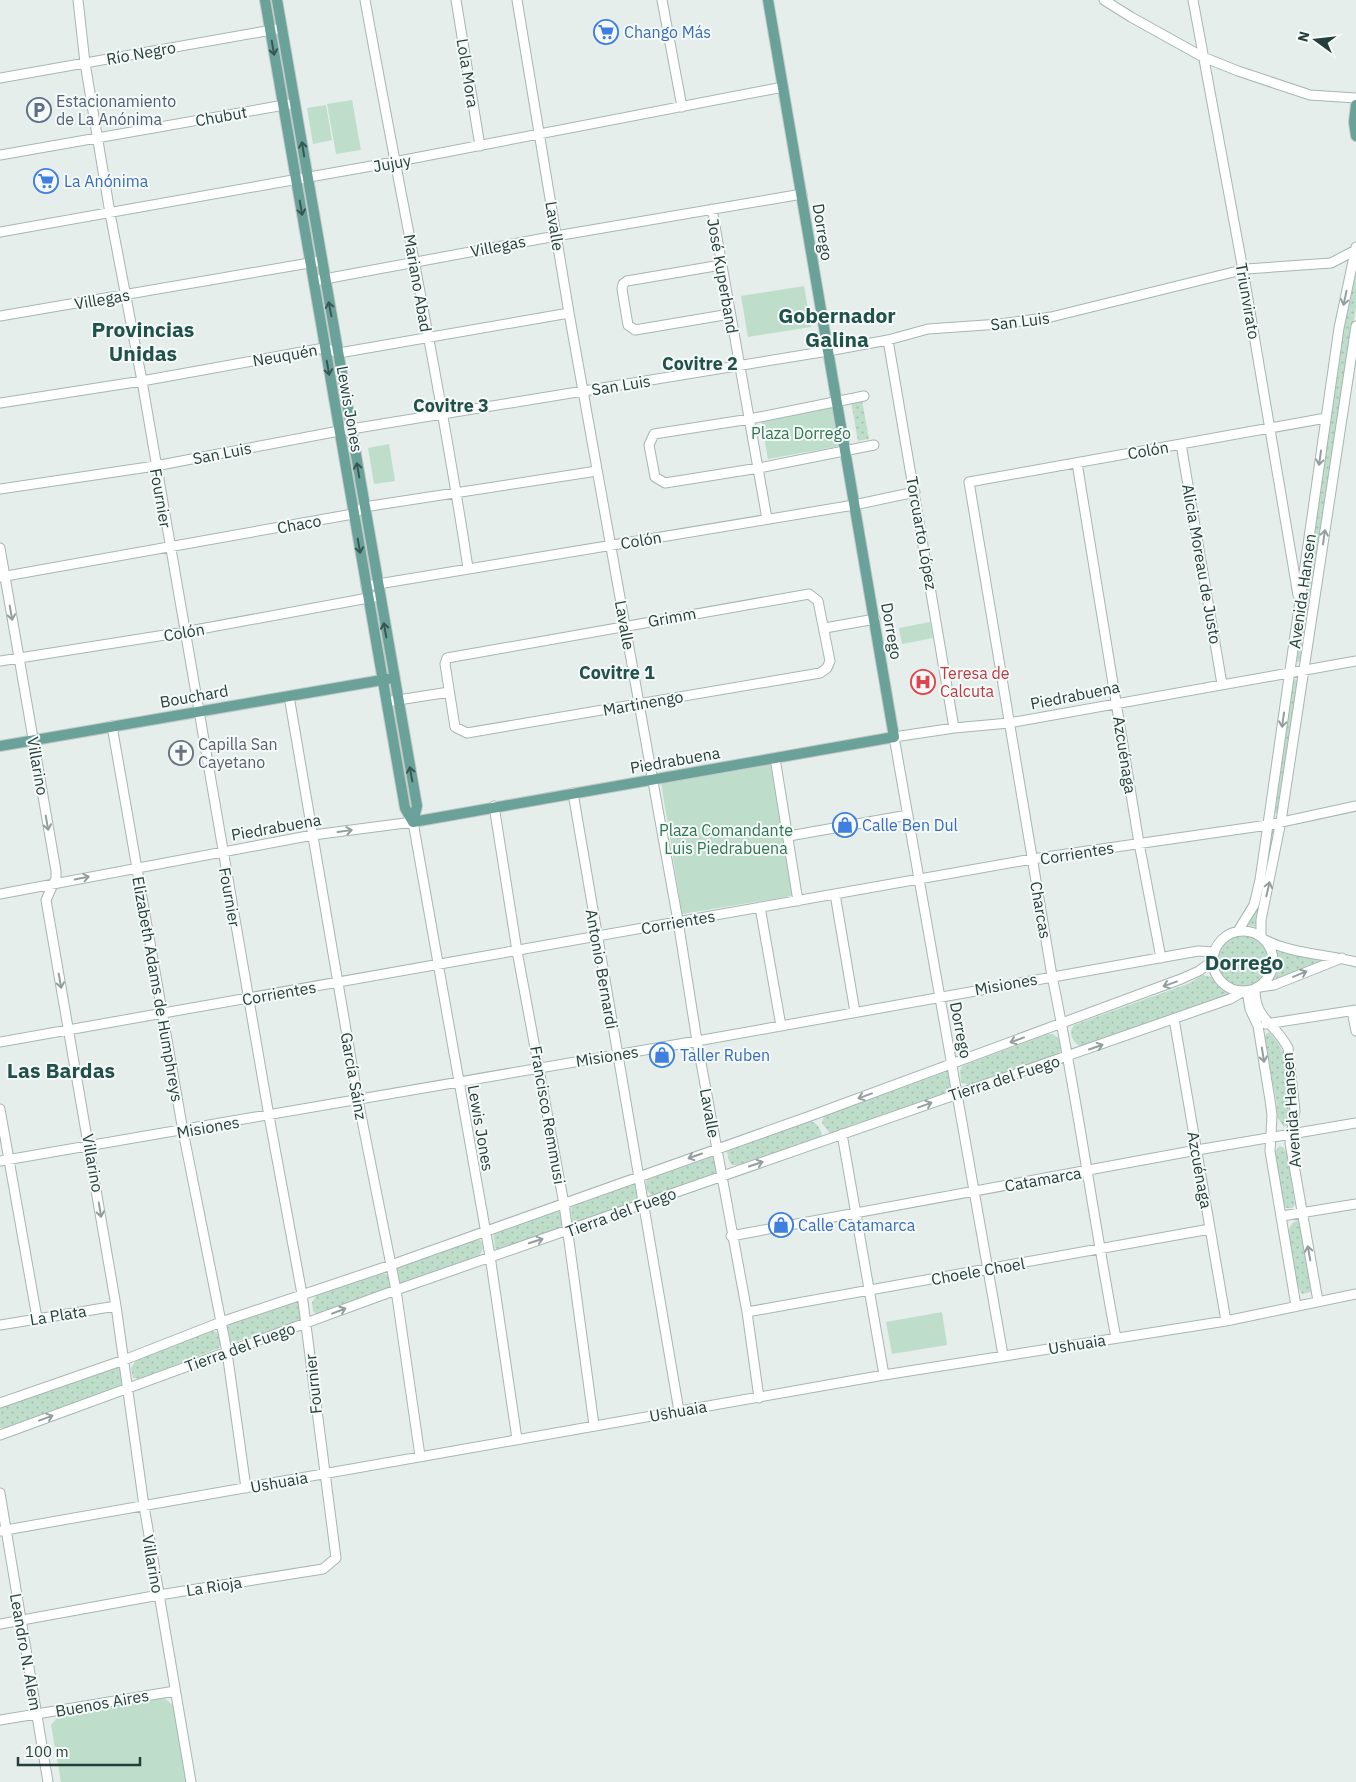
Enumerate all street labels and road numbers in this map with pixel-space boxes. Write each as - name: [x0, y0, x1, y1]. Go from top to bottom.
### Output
- street label: Río Negro: [105, 37, 177, 69]
- street label: Lola Mora: [453, 37, 483, 109]
- street label: Chubut: [194, 102, 248, 130]
- street label: Jujuy: [371, 150, 413, 176]
- street label: Lavalle: [541, 200, 569, 253]
- street label: Dorrego: [809, 202, 837, 262]
- street label: José Kuperband: [703, 217, 743, 335]
- street label: Villegas: [469, 231, 527, 261]
- street label: Mariano Abad: [400, 232, 436, 334]
- street label: Triunvirato: [1231, 261, 1265, 341]
- street label: Villegas: [73, 284, 131, 314]
- street label: San Luis: [989, 307, 1051, 335]
- street label: Neuquén: [251, 339, 319, 371]
- street label: Lewis Jones: [333, 364, 367, 454]
- street label: San Luis: [590, 370, 652, 400]
- street label: Colón: [1126, 437, 1170, 463]
- street label: San Luis: [191, 438, 253, 468]
- street label: Fournier: [146, 467, 176, 530]
- street label: Torcuarto López: [902, 475, 942, 591]
- street label: Alicia Moreau de Justo: [1178, 482, 1226, 646]
- street label: Chaco: [275, 510, 323, 538]
- street label: Colón: [619, 527, 663, 553]
- street label: Avenida Hansen: [1284, 532, 1320, 650]
- street label: Lavalle: [611, 599, 639, 652]
- street label: Dorrego: [877, 601, 907, 661]
- street label: Grimm: [646, 603, 698, 631]
- street label: Colón: [162, 619, 206, 645]
- street label: Piedrabuena: [1028, 676, 1122, 713]
- street label: Bouchard: [158, 680, 230, 712]
- street label: Martinengo: [601, 686, 685, 720]
- street label: Azcuénaga: [1109, 715, 1141, 796]
- street label: Villarino: [23, 735, 53, 797]
- street label: Piedrabuena: [629, 742, 722, 778]
- street label: Piedrabuena: [230, 809, 323, 845]
- street label: Corrientes: [1039, 837, 1115, 869]
- street label: Fournier: [215, 866, 245, 929]
- street label: Elizabeth Adams de Humphreys: [128, 875, 188, 1103]
- street label: Charcas: [1026, 880, 1056, 940]
- street label: Corrientes: [640, 906, 716, 938]
- street label: Antonio Bernardi: [582, 907, 622, 1031]
- street label: Misiones: [973, 969, 1039, 999]
- street label: Corrientes: [241, 977, 317, 1009]
- street label: Dorrego: [946, 1000, 976, 1060]
- street label: García Sáinz: [336, 1031, 372, 1121]
- street label: Misiones: [574, 1041, 640, 1071]
- street label: Francisco Remmusi: [526, 1044, 570, 1186]
- street label: Tierra del Fuego: [946, 1051, 1062, 1105]
- street label: Avenida Hansen: [1277, 1052, 1305, 1168]
- street label: Lewis Jones: [464, 1083, 498, 1173]
- street label: Lavalle: [696, 1087, 724, 1140]
- street label: Misiones: [175, 1112, 241, 1142]
- street label: Azcuénaga: [1183, 1130, 1217, 1211]
- street label: Villarino: [78, 1132, 108, 1194]
- street label: Catamarca: [1003, 1162, 1083, 1196]
- street label: Tierra del Fuego: [563, 1183, 679, 1241]
- street label: Choele Choel: [930, 1253, 1026, 1289]
- street label: La Plata: [28, 1301, 88, 1329]
- street label: Tierra del Fuego: [182, 1318, 298, 1376]
- street label: Ushuaia: [1047, 1330, 1108, 1358]
- street label: Fournier: [300, 1353, 326, 1415]
- street label: Ushuaia: [648, 1396, 709, 1426]
- street label: Ushuaia: [249, 1467, 310, 1497]
- street label: Villarino: [138, 1533, 168, 1595]
- street label: La Rioja: [185, 1572, 244, 1600]
- street label: Leandro N. Alem: [6, 1592, 46, 1712]
- street label: Buenos Aires: [54, 1685, 150, 1721]

